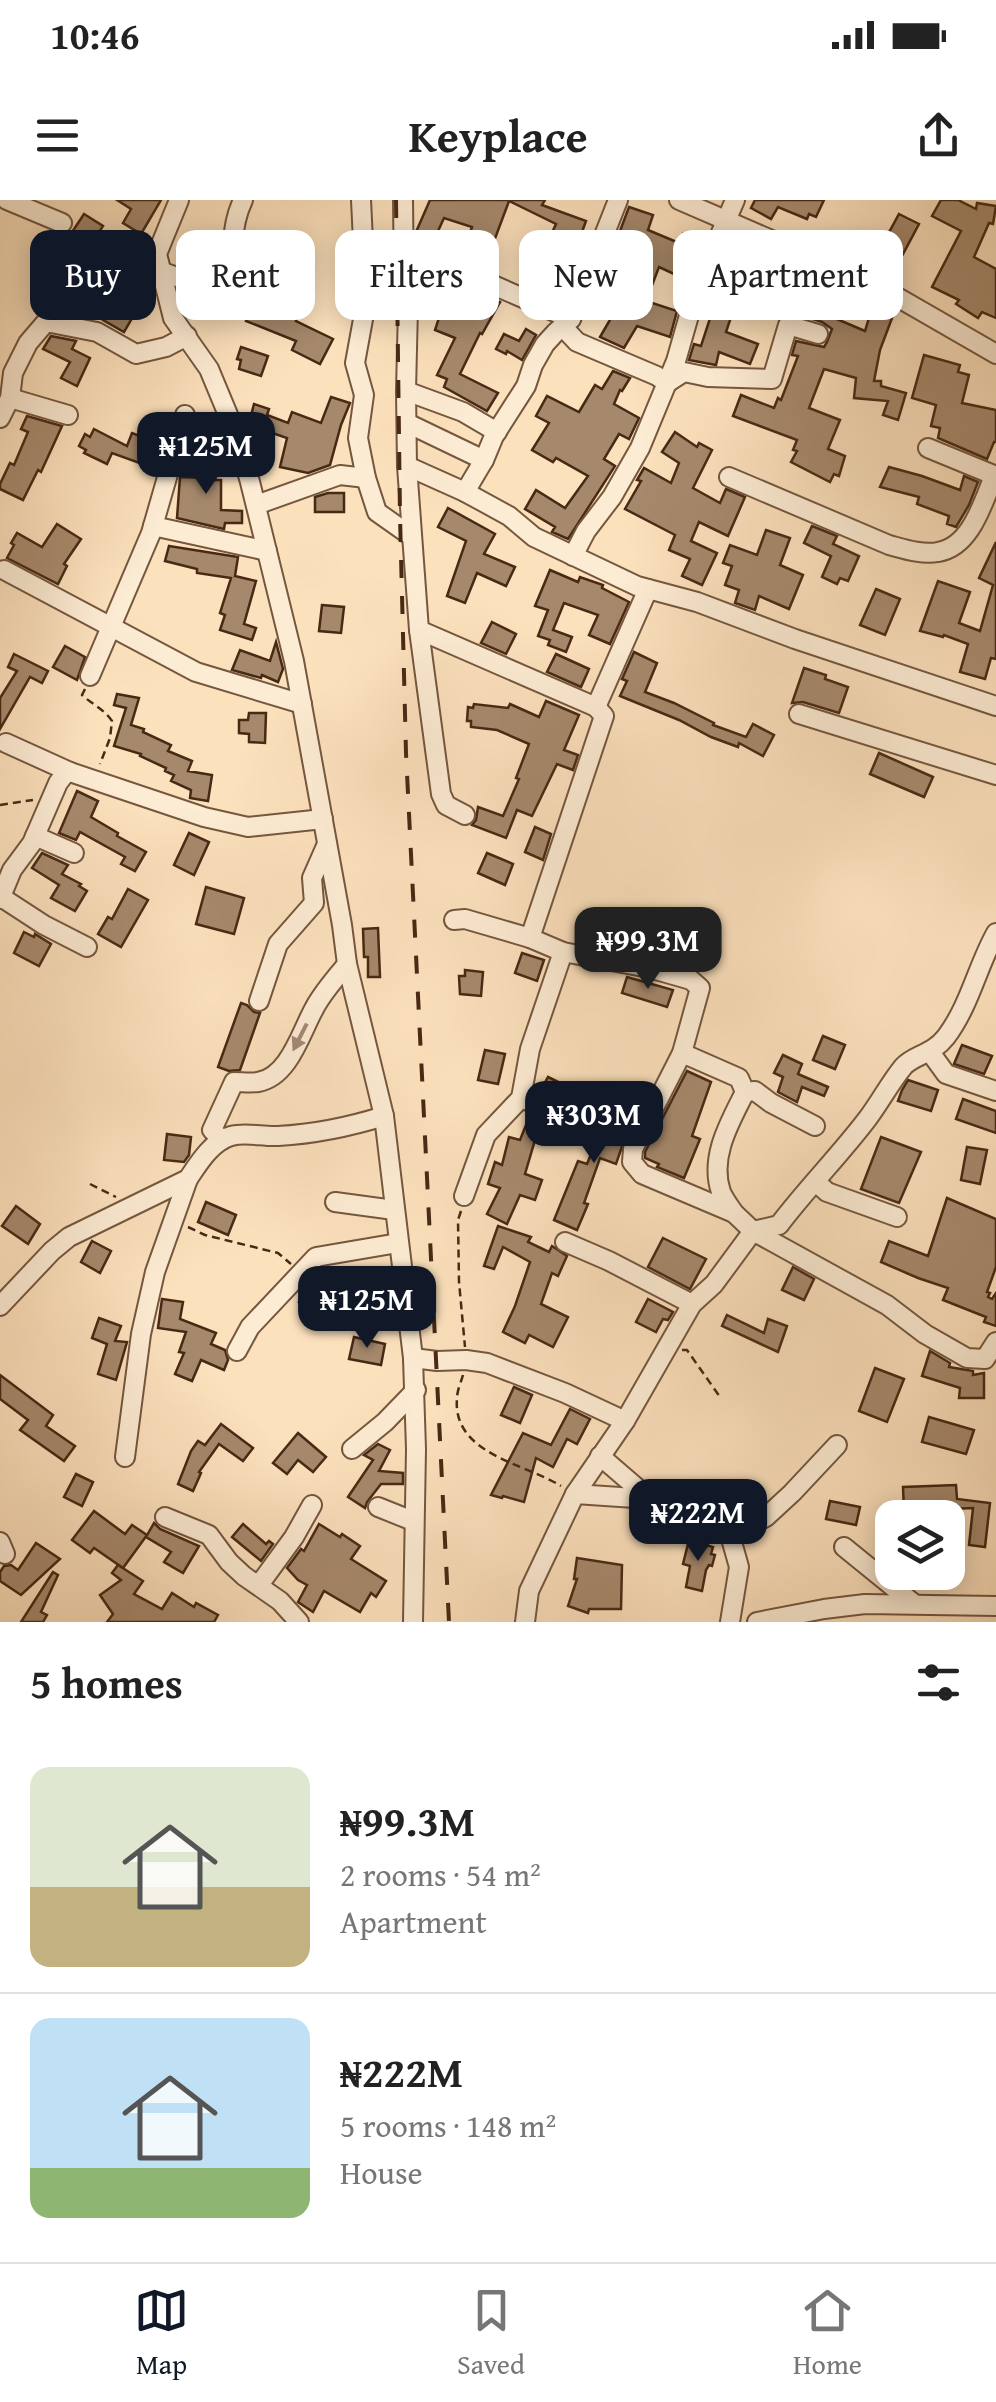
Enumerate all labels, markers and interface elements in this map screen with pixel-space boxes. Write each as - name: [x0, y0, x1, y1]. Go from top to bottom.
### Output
- text: 10:46: [50, 7, 140, 63]
- text: Keyplace: [408, 103, 588, 168]
- icon: menu: [30, 108, 85, 163]
- icon: share: [911, 108, 966, 163]
- chip: Buy: [30, 230, 156, 320]
- chip: Rent: [176, 230, 315, 320]
- chip: Filters: [335, 230, 499, 320]
- chip: New: [519, 230, 653, 320]
- chip: Apartment: [673, 230, 903, 320]
- pin: ₦125M: [136, 412, 276, 497]
- text: ₦125M: [159, 421, 253, 468]
- pin: ₦99.3M: [567, 907, 729, 992]
- text: ₦99.3M: [597, 916, 699, 963]
- one-way arrow: [292, 1023, 309, 1052]
- pin: ₦303M: [524, 1081, 664, 1166]
- text: ₦303M: [547, 1090, 641, 1137]
- pin: ₦125M: [297, 1266, 437, 1351]
- text: ₦125M: [320, 1275, 414, 1322]
- pin: ₦222M: [628, 1479, 768, 1564]
- text: ₦222M: [651, 1488, 745, 1535]
- map controls: [875, 1500, 965, 1590]
- button: layers: [875, 1500, 965, 1590]
- text: 5 homes: [30, 1652, 183, 1713]
- icon: filters: [911, 1655, 966, 1710]
- text: ₦99.3M: [340, 1790, 475, 1851]
- icon: home: [110, 1807, 230, 1927]
- text: 2 rooms · 54 m²: [340, 1851, 541, 1898]
- text: Apartment: [340, 1898, 487, 1945]
- text: ₦222M: [340, 2041, 463, 2102]
- icon: home: [110, 2058, 230, 2178]
- text: 5 rooms · 148 m²: [340, 2102, 556, 2149]
- text: House: [340, 2149, 423, 2196]
- tab: Map: [134, 2283, 189, 2384]
- tab: Saved: [457, 2283, 525, 2384]
- tab: Home: [793, 2283, 862, 2384]

